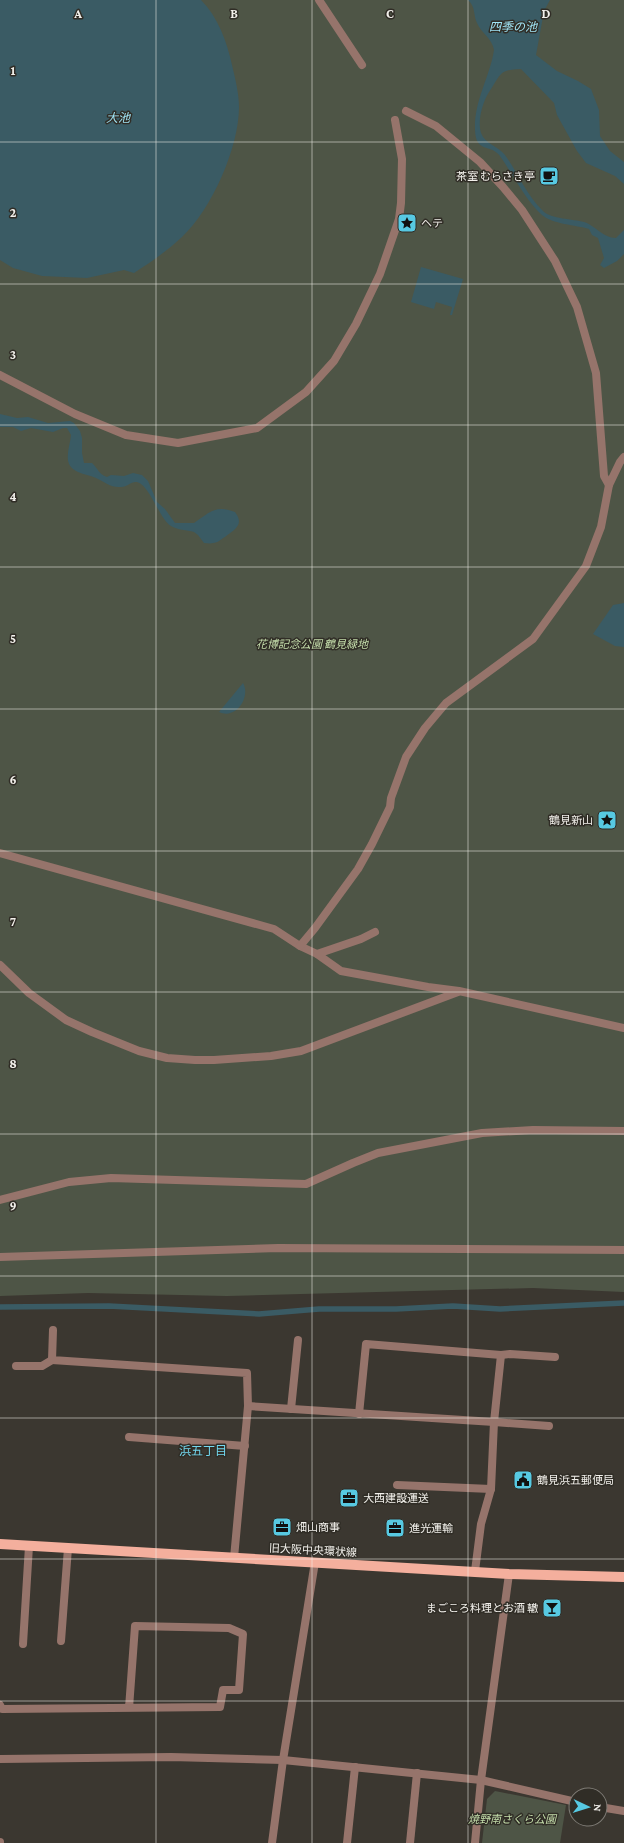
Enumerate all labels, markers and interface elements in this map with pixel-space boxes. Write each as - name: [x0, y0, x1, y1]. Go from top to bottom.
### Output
- text: A: [73, 6, 82, 21]
- text: B: [230, 6, 238, 21]
- text: C: [386, 6, 394, 21]
- text: D: [542, 6, 551, 21]
- water label: 四季の池: [489, 20, 538, 34]
- text: 1: [11, 63, 16, 78]
- water label: 大池: [106, 111, 131, 125]
- cafe icon: 茶室 むらさき亭: [538, 165, 560, 187]
- place label: 茶室 むらさき亭: [456, 170, 535, 182]
- text: 2: [10, 205, 17, 220]
- place icon: ヘテ: [396, 212, 418, 234]
- place label: ヘテ: [421, 217, 443, 229]
- text: 3: [10, 347, 16, 362]
- text: 4: [9, 489, 17, 504]
- text: 5: [10, 631, 16, 646]
- park label: 花博記念公園 鶴見緑地: [256, 638, 369, 650]
- text: 6: [9, 772, 17, 787]
- place icon: 鶴見新山: [596, 809, 618, 831]
- place label: 鶴見新山: [549, 814, 593, 826]
- text: 7: [10, 914, 16, 929]
- text: 8: [9, 1056, 17, 1071]
- text: 9: [9, 1198, 17, 1213]
- district label: 浜五丁目: [179, 1444, 227, 1458]
- public building icon: 鶴見浜五郵便局: [512, 1469, 534, 1491]
- place label: 鶴見浜五郵便局: [537, 1474, 614, 1486]
- office icon: 大西建設運送: [338, 1487, 360, 1509]
- place label: 大西建設運送: [363, 1492, 429, 1504]
- office icon: 畑山商事: [271, 1516, 293, 1538]
- office icon: 進光運輸: [384, 1517, 406, 1539]
- place label: 畑山商事: [296, 1521, 340, 1533]
- place label: 進光運輸: [409, 1522, 453, 1534]
- street label: 旧大阪中央環状線: [269, 1542, 357, 1558]
- bar icon: まごころ料理とお酒 轍: [541, 1597, 563, 1619]
- place label: まごころ料理とお酒 轍: [426, 1602, 539, 1614]
- north arrow: [568, 1787, 608, 1827]
- text: N: [592, 1804, 604, 1812]
- park label: 焼野南さくら公園: [468, 1813, 558, 1825]

